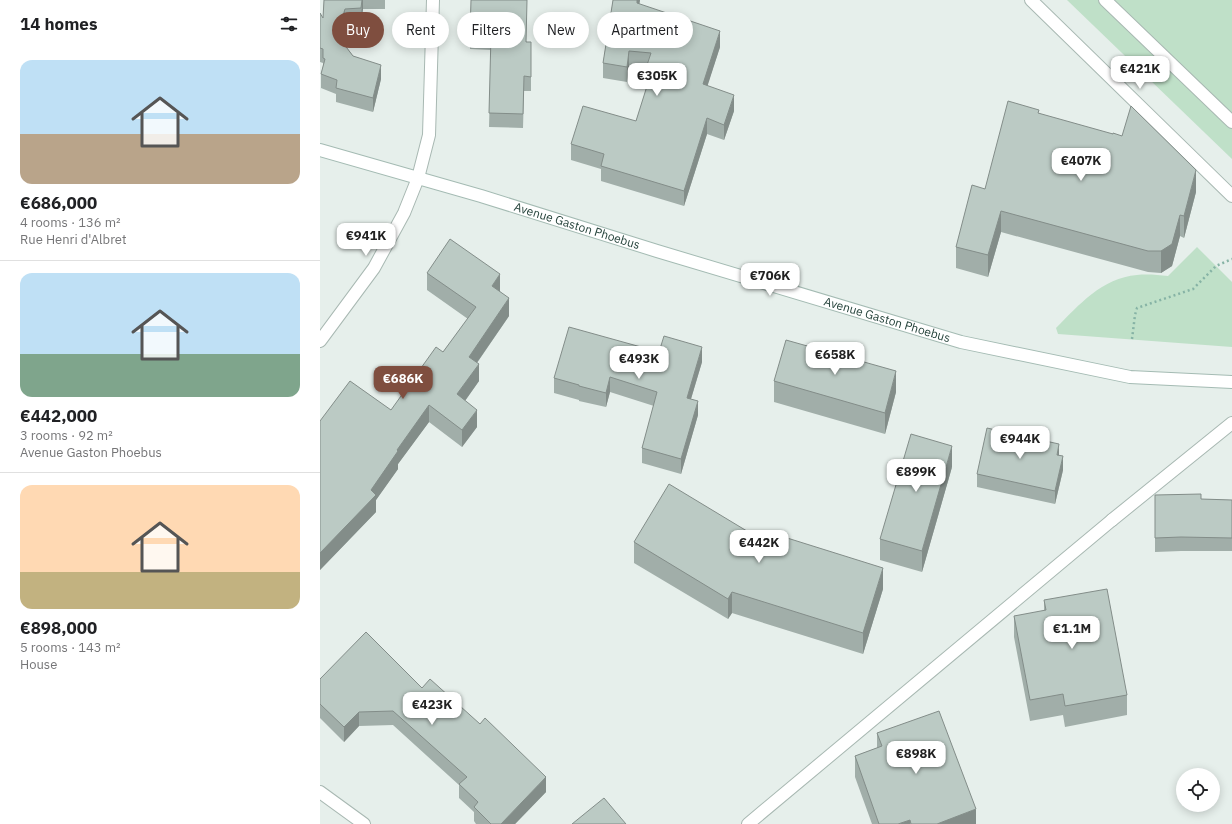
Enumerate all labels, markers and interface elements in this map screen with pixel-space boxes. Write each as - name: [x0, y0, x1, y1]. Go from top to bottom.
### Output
- chip: Buy: [332, 12, 384, 48]
- chip: Rent: [392, 12, 449, 48]
- chip: Filters: [457, 12, 525, 48]
- chip: New: [533, 12, 589, 48]
- chip: Apartment: [597, 12, 693, 48]
- text: 14 homes: [20, 13, 97, 35]
- icon: filters: [278, 13, 300, 35]
- pin: €421K: [1112, 56, 1168, 90]
- text: €421K: [1120, 60, 1160, 77]
- pin: €305K: [629, 63, 685, 97]
- text: €305K: [637, 67, 677, 84]
- icon: home: [124, 86, 196, 158]
- pin: €407K: [1053, 148, 1109, 182]
- text: €407K: [1061, 152, 1101, 169]
- text: €686,000: [20, 192, 97, 214]
- street label: Avenue Gaston Phoebus: [512, 199, 642, 252]
- text: 4 rooms · 136 m²: [20, 214, 121, 231]
- pin: €941K: [338, 223, 394, 257]
- text: €941K: [346, 227, 386, 244]
- text: Rue Henri d'Albret: [20, 231, 127, 248]
- pin: €706K: [742, 263, 798, 297]
- text: €706K: [750, 267, 790, 284]
- street label: Avenue Gaston Phoebus: [822, 293, 952, 345]
- icon: home: [124, 299, 196, 371]
- pin: €658K: [807, 342, 863, 376]
- pin: €493K: [611, 346, 667, 380]
- text: €658K: [815, 346, 855, 363]
- text: €493K: [619, 350, 659, 367]
- pin: €686K: [375, 366, 431, 400]
- text: €686K: [383, 370, 423, 387]
- text: €442,000: [20, 405, 97, 427]
- pin: €944K: [992, 426, 1048, 460]
- text: 3 rooms · 92 m²: [20, 427, 113, 444]
- text: €944K: [1000, 430, 1040, 447]
- text: Avenue Gaston Phoebus: [20, 444, 162, 461]
- pin: €899K: [888, 459, 944, 493]
- text: €899K: [896, 463, 936, 480]
- icon: home: [124, 511, 196, 583]
- pin: €442K: [731, 530, 787, 564]
- text: €442K: [739, 534, 779, 551]
- pin: €1.1M: [1044, 616, 1100, 650]
- text: €898,000: [20, 617, 97, 639]
- text: €1.1M: [1053, 620, 1091, 637]
- text: 5 rooms · 143 m²: [20, 639, 121, 656]
- text: House: [20, 656, 57, 673]
- pin: €423K: [404, 692, 460, 726]
- text: €423K: [412, 696, 452, 713]
- pin: €898K: [888, 741, 944, 775]
- text: €898K: [896, 745, 936, 762]
- map controls: [1176, 768, 1220, 812]
- button: locate: [1176, 768, 1220, 812]

